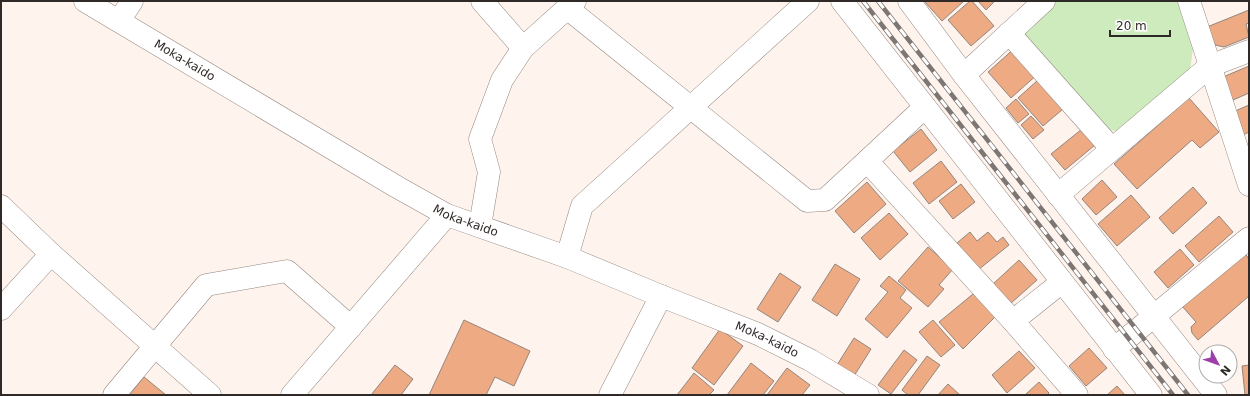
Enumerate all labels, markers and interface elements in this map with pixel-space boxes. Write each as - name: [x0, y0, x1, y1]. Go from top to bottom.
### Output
- scale bar: [1110, 12, 1170, 38]
- text: 20 m: [1116, 19, 1147, 33]
- street label: Moka-kaido: [152, 37, 218, 84]
- street label: Moka-kaido: [431, 202, 500, 239]
- street label: Moka-kaido: [733, 319, 801, 360]
- north arrow: [1198, 344, 1238, 384]
- text: N: [1217, 362, 1233, 378]

